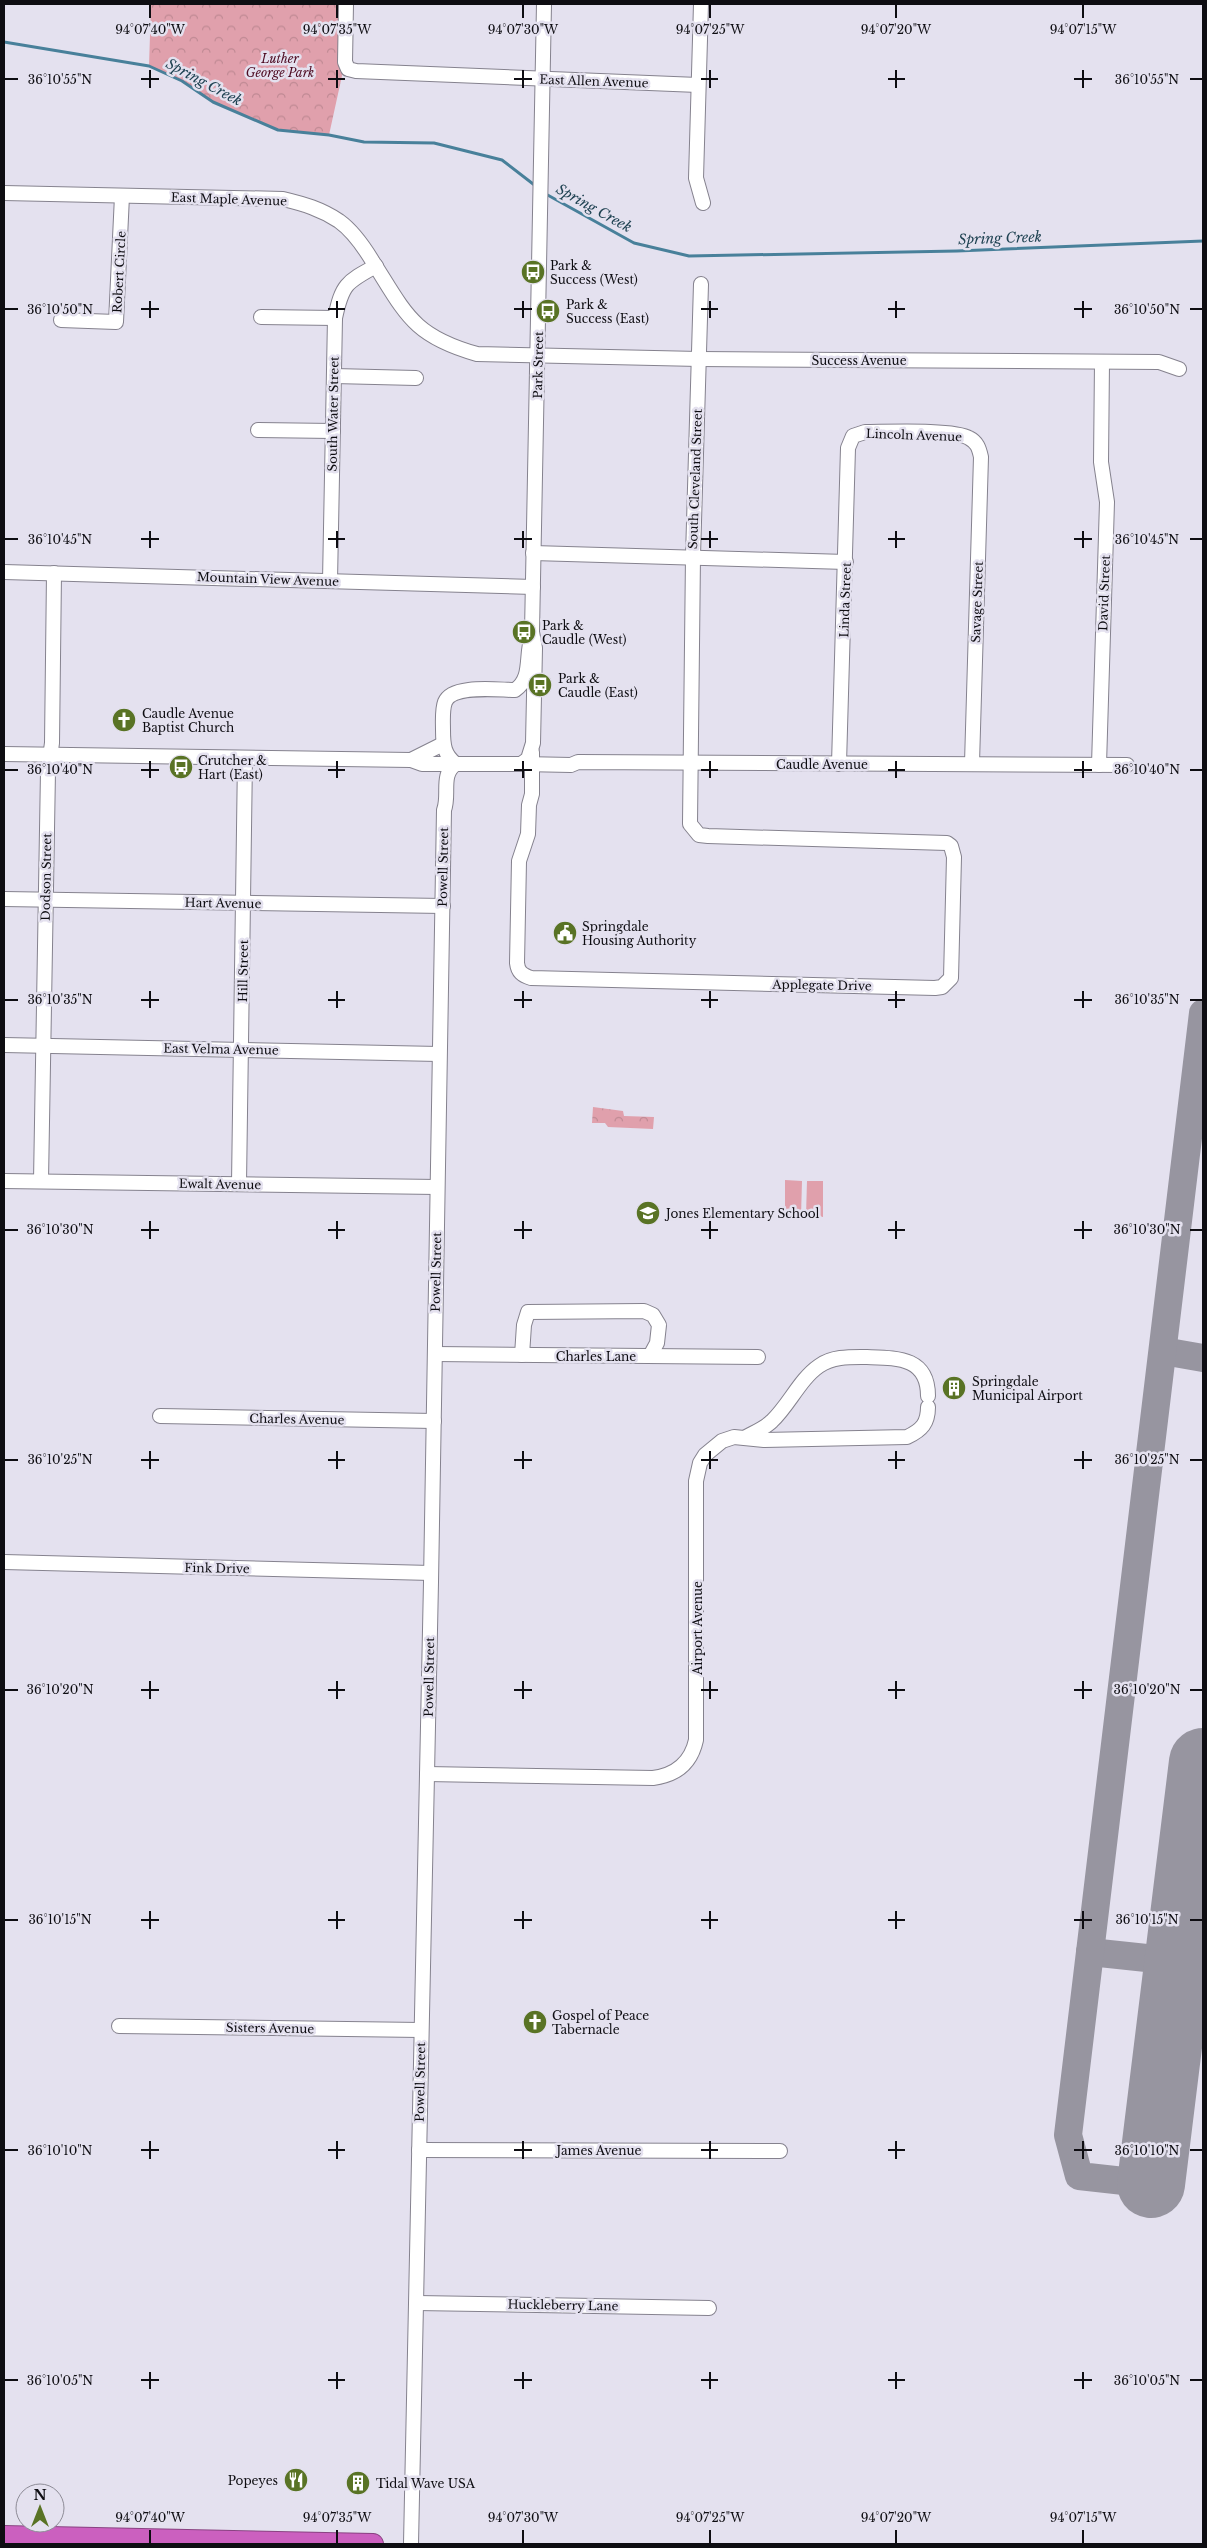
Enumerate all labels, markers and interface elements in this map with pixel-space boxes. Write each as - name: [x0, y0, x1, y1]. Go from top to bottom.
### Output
- text: 94°07'40"W: [115, 22, 186, 37]
- text: 94°07'35"W: [303, 22, 372, 37]
- text: 94°07'30"W: [488, 22, 559, 37]
- text: 94°07'25"W: [676, 22, 745, 37]
- text: 94°07'20"W: [861, 22, 932, 37]
- text: 94°07'15"W: [1050, 22, 1117, 37]
- park label: Luther George Park: [246, 51, 314, 80]
- water label: Spring Creek: [163, 54, 245, 110]
- text: 36°10'55"N: [28, 72, 92, 87]
- street label: East Allen Avenue: [539, 72, 649, 90]
- text: 36°10'55"N: [1115, 72, 1179, 87]
- water label: Spring Creek: [553, 180, 635, 236]
- street label: East Maple Avenue: [171, 189, 287, 209]
- water label: Spring Creek: [958, 228, 1042, 248]
- street label: Robert Circle: [109, 230, 129, 313]
- place label: Park & Success (West): [550, 258, 638, 287]
- bus stop icon: Park & Success (West): [520, 259, 546, 285]
- place label: Park & Success (East): [566, 297, 649, 326]
- bus stop icon: Park & Success (East): [535, 298, 561, 324]
- text: 36°10'50"N: [27, 302, 93, 317]
- text: 36°10'50"N: [1114, 302, 1180, 317]
- street label: Park Street: [530, 331, 546, 399]
- street label: Success Avenue: [811, 353, 907, 368]
- street label: South Water Street: [324, 356, 342, 472]
- street label: South Cleveland Street: [685, 408, 705, 549]
- street label: Lincoln Avenue: [866, 426, 962, 444]
- text: 36°10'45"N: [28, 532, 92, 547]
- text: 36°10'45"N: [1115, 532, 1179, 547]
- street label: David Street: [1095, 554, 1113, 631]
- street label: Savage Street: [968, 561, 986, 643]
- street label: Linda Street: [836, 562, 854, 638]
- street label: Mountain View Avenue: [197, 569, 339, 589]
- place label: Park & Caudle (West): [542, 618, 627, 647]
- bus stop icon: Park & Caudle (West): [511, 619, 537, 645]
- place label: Park & Caudle (East): [558, 671, 638, 700]
- bus stop icon: Park & Caudle (East): [527, 672, 553, 698]
- place label: Caudle Avenue Baptist Church: [142, 706, 234, 735]
- church icon: Caudle Avenue Baptist Church: [111, 707, 137, 733]
- place label: Crutcher & Hart (East): [198, 753, 267, 782]
- bus stop icon: Crutcher & Hart (East): [168, 754, 194, 780]
- street label: Caudle Avenue: [776, 757, 868, 772]
- text: 36°10'40"N: [27, 762, 93, 777]
- text: 36°10'40"N: [1114, 762, 1180, 777]
- street label: Powell Street: [435, 827, 451, 907]
- street label: Dodson Street: [38, 833, 54, 921]
- street label: Hart Avenue: [185, 895, 262, 911]
- place label: Springdale Housing Authority: [582, 919, 697, 948]
- public building icon: Springdale Housing Authority: [552, 920, 578, 946]
- street label: Hill Street: [235, 939, 251, 1002]
- street label: Applegate Drive: [771, 977, 872, 993]
- text: 36°10'35"N: [27, 992, 93, 1007]
- text: 36°10'35"N: [1114, 992, 1180, 1007]
- street label: East Velma Avenue: [163, 1040, 279, 1058]
- street label: Ewalt Avenue: [179, 1176, 261, 1192]
- school or university icon: Jones Elementary School: [635, 1200, 661, 1226]
- place label: Jones Elementary School: [664, 1206, 820, 1221]
- text: 36°10'30"N: [27, 1222, 94, 1237]
- text: 36°10'30"N: [1114, 1222, 1181, 1237]
- street label: Powell Street: [428, 1232, 444, 1312]
- street label: Charles Lane: [556, 1349, 636, 1364]
- place label: Springdale Municipal Airport: [972, 1374, 1083, 1403]
- building icon: Springdale Municipal Airport: [941, 1375, 967, 1401]
- street label: Charles Avenue: [249, 1411, 345, 1427]
- text: 36°10'25"N: [27, 1452, 93, 1467]
- text: 36°10'25"N: [1114, 1452, 1180, 1467]
- street label: Fink Drive: [184, 1560, 250, 1576]
- street label: Airport Avenue: [690, 1581, 705, 1676]
- street label: Powell Street: [421, 1637, 437, 1717]
- text: 36°10'20"N: [27, 1682, 94, 1697]
- text: 36°10'20"N: [1114, 1682, 1181, 1697]
- text: 36°10'15"N: [28, 1912, 92, 1927]
- text: 36°10'15"N: [1115, 1912, 1179, 1927]
- place label: Gospel of Peace Tabernacle: [552, 2008, 649, 2037]
- church icon: Gospel of Peace Tabernacle: [522, 2009, 548, 2035]
- street label: Sisters Avenue: [226, 2020, 315, 2036]
- street label: Powell Street: [412, 2042, 428, 2122]
- text: 36°10'10"N: [28, 2143, 93, 2158]
- street label: James Avenue: [555, 2143, 642, 2158]
- text: 36°10'10"N: [1115, 2143, 1180, 2158]
- street label: Huckleberry Lane: [507, 2297, 619, 2313]
- text: 36°10'05"N: [27, 2373, 93, 2388]
- text: 36°10'05"N: [1114, 2373, 1180, 2388]
- restaurant icon: Popeyes: [283, 2467, 309, 2493]
- building icon: Tidal Wave USA: [345, 2470, 371, 2496]
- place label: Popeyes: [228, 2473, 278, 2488]
- place label: Tidal Wave USA: [376, 2476, 476, 2491]
- north arrow: [15, 2483, 65, 2533]
- text: N: [33, 2486, 47, 2504]
- text: 94°07'40"W: [115, 2510, 186, 2525]
- text: 94°07'35"W: [303, 2510, 372, 2525]
- text: 94°07'30"W: [488, 2510, 559, 2525]
- text: 94°07'25"W: [676, 2510, 745, 2525]
- text: 94°07'20"W: [861, 2510, 932, 2525]
- text: 94°07'15"W: [1050, 2510, 1117, 2525]

